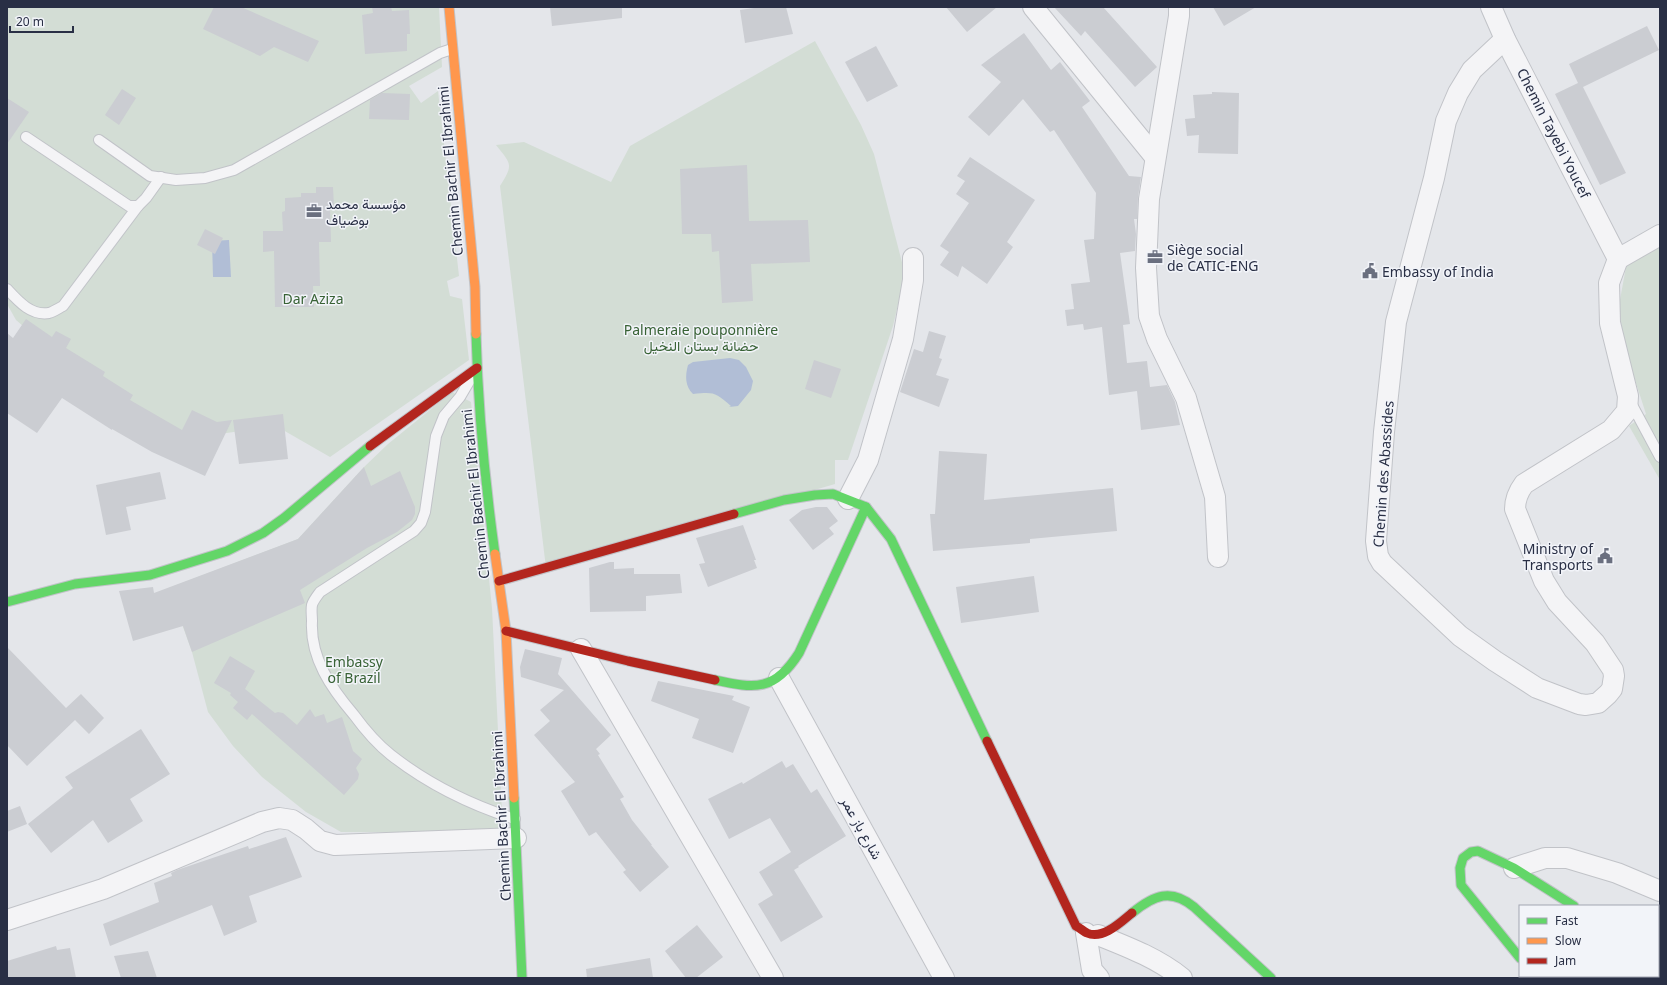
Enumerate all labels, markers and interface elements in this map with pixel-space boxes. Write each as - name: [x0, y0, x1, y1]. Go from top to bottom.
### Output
- scale bar: [10, 8, 73, 34]
- text: 20 m: [16, 13, 44, 30]
- street label: Chemin Tayebi Youcef: [1513, 65, 1596, 202]
- street label: Chemin Bachir El Ibrahimi: [433, 85, 467, 257]
- place label: مؤسسة محمد بوضياف: [326, 194, 406, 229]
- office icon: مؤسسة محمد بوضياف: [305, 202, 323, 220]
- place label: Siège social de CATIC-ENG: [1167, 240, 1258, 275]
- office icon: Siège social de CATIC-ENG: [1146, 248, 1164, 266]
- public building icon: Embassy of India: [1361, 262, 1379, 280]
- place label: Embassy of India: [1382, 262, 1494, 281]
- park label: Dar Aziza: [282, 289, 344, 308]
- park label: Palmeraie pouponnière حضانة بستان النخيل: [624, 320, 778, 355]
- street label: Chemin des Abassides: [1368, 400, 1398, 548]
- street label: Chemin Bachir El Ibrahimi: [457, 408, 493, 580]
- place label: Ministry of Transports: [1523, 539, 1594, 574]
- public building icon: Ministry of Transports: [1596, 547, 1614, 565]
- park label: Embassy of Brazil: [325, 652, 384, 687]
- street label: Chemin Bachir El Ibrahimi: [487, 730, 515, 902]
- street label: شارع باز عمر: [835, 792, 887, 864]
- legend: [1519, 905, 1659, 977]
- text: Fast: [1555, 912, 1579, 929]
- text: Slow: [1555, 932, 1582, 949]
- text: Jam: [1554, 952, 1576, 969]

